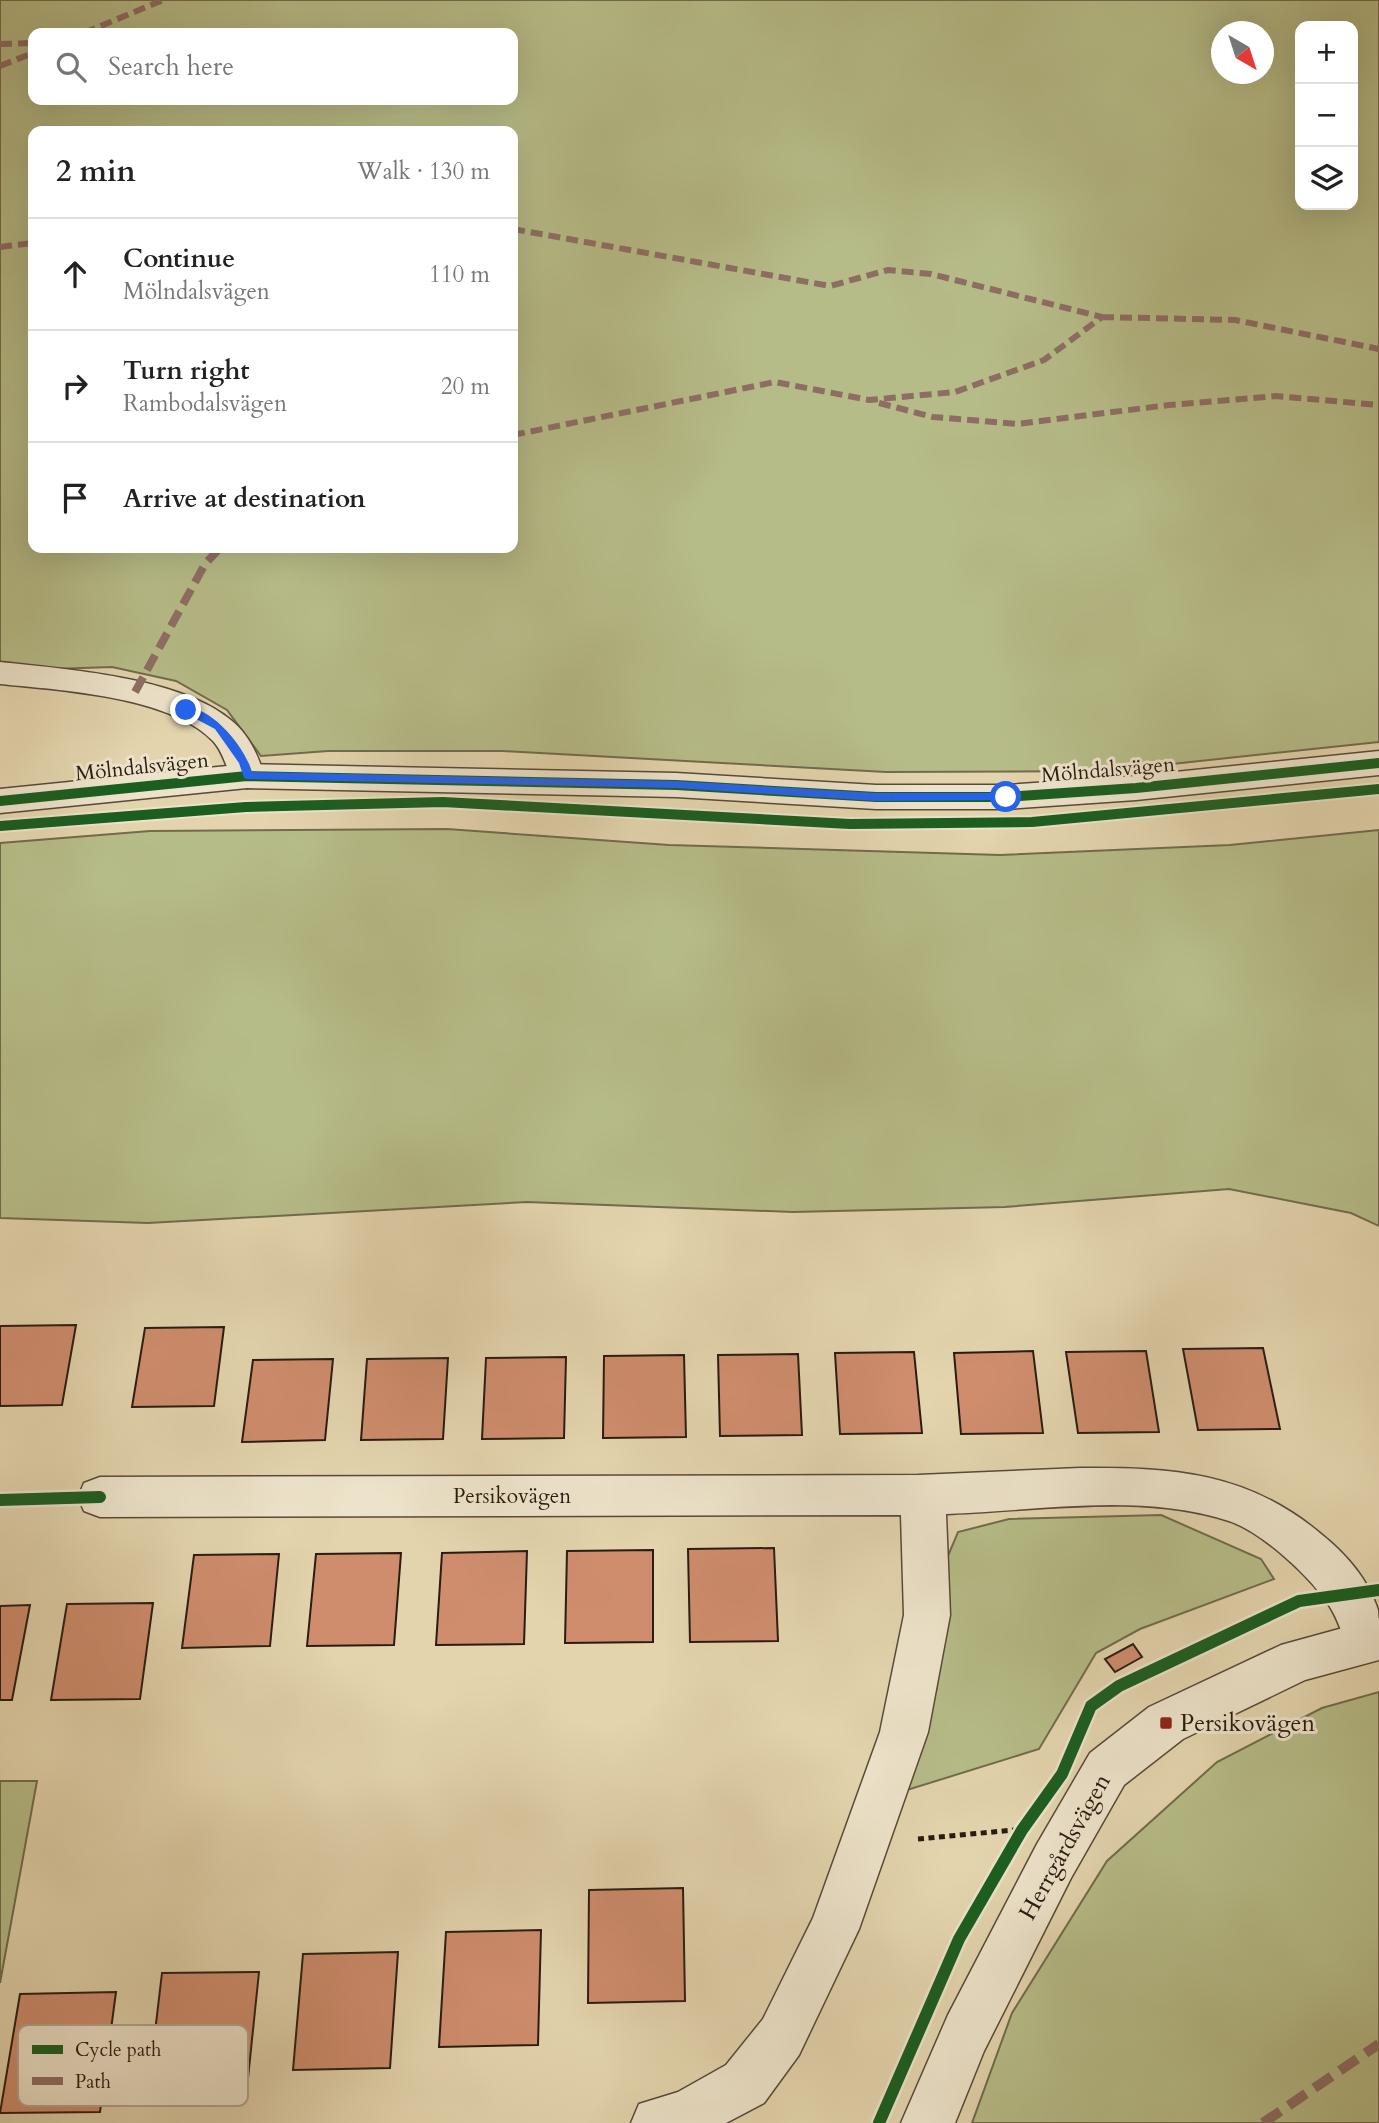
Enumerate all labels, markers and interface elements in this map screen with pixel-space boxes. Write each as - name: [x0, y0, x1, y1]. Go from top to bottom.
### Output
- north arrow: [1211, 21, 1274, 84]
- map controls: [1295, 21, 1358, 210]
- button: +: [1295, 21, 1358, 84]
- search box: [28, 28, 518, 105]
- icon: search: [52, 48, 90, 86]
- text: Search here: [108, 49, 234, 84]
- button: −: [1295, 84, 1358, 147]
- button: layers: [1295, 147, 1358, 210]
- text: 2 min: [56, 151, 136, 192]
- text: Walk · 130 m: [357, 156, 490, 187]
- text: Continue: [123, 241, 235, 276]
- icon: ahead: [56, 255, 94, 293]
- text: 110 m: [429, 259, 490, 290]
- text: Mölndalsvägen: [123, 276, 270, 307]
- text: Turn right: [123, 353, 250, 388]
- icon: right: [56, 367, 94, 405]
- text: 20 m: [441, 371, 490, 402]
- text: Rambodalsvägen: [123, 388, 287, 419]
- icon: arrive: [56, 479, 94, 517]
- text: Arrive at destination: [123, 481, 366, 516]
- route end: [170, 694, 201, 725]
- street label: Mölndalsvägen: [74, 746, 210, 788]
- street label: Mölndalsvägen: [1040, 750, 1176, 790]
- route start: [990, 781, 1021, 812]
- street label: Persikovägen: [453, 1482, 571, 1511]
- place label: Persikovägen: [1180, 1707, 1316, 1740]
- marker: Persikovägen: [1158, 1715, 1174, 1731]
- street label: Herrgårdsvägen: [1011, 1768, 1119, 1926]
- legend: [18, 2025, 248, 2106]
- text: Cycle path: [75, 2037, 162, 2063]
- text: Path: [75, 2069, 111, 2095]

